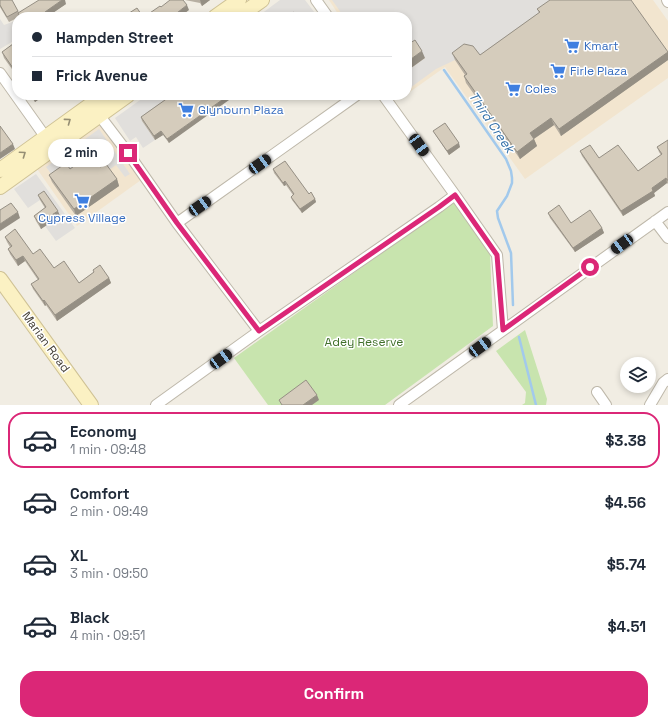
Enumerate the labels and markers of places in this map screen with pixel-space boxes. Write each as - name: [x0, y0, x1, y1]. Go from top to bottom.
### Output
- supermarket icon: Kmart: [563, 37, 581, 55]
- place label: Kmart: [584, 38, 619, 54]
- supermarket icon: Firle Plaza: [549, 62, 567, 80]
- place label: Firle Plaza: [570, 63, 627, 79]
- supermarket icon: Coles: [504, 80, 522, 98]
- place label: Coles: [525, 81, 557, 97]
- supermarket icon: Glynburn Plaza: [177, 101, 195, 119]
- place label: Glynburn Plaza: [198, 102, 284, 118]
- supermarket icon: Cypress Village: [73, 192, 91, 210]
- place label: Cypress Village: [38, 210, 126, 226]

